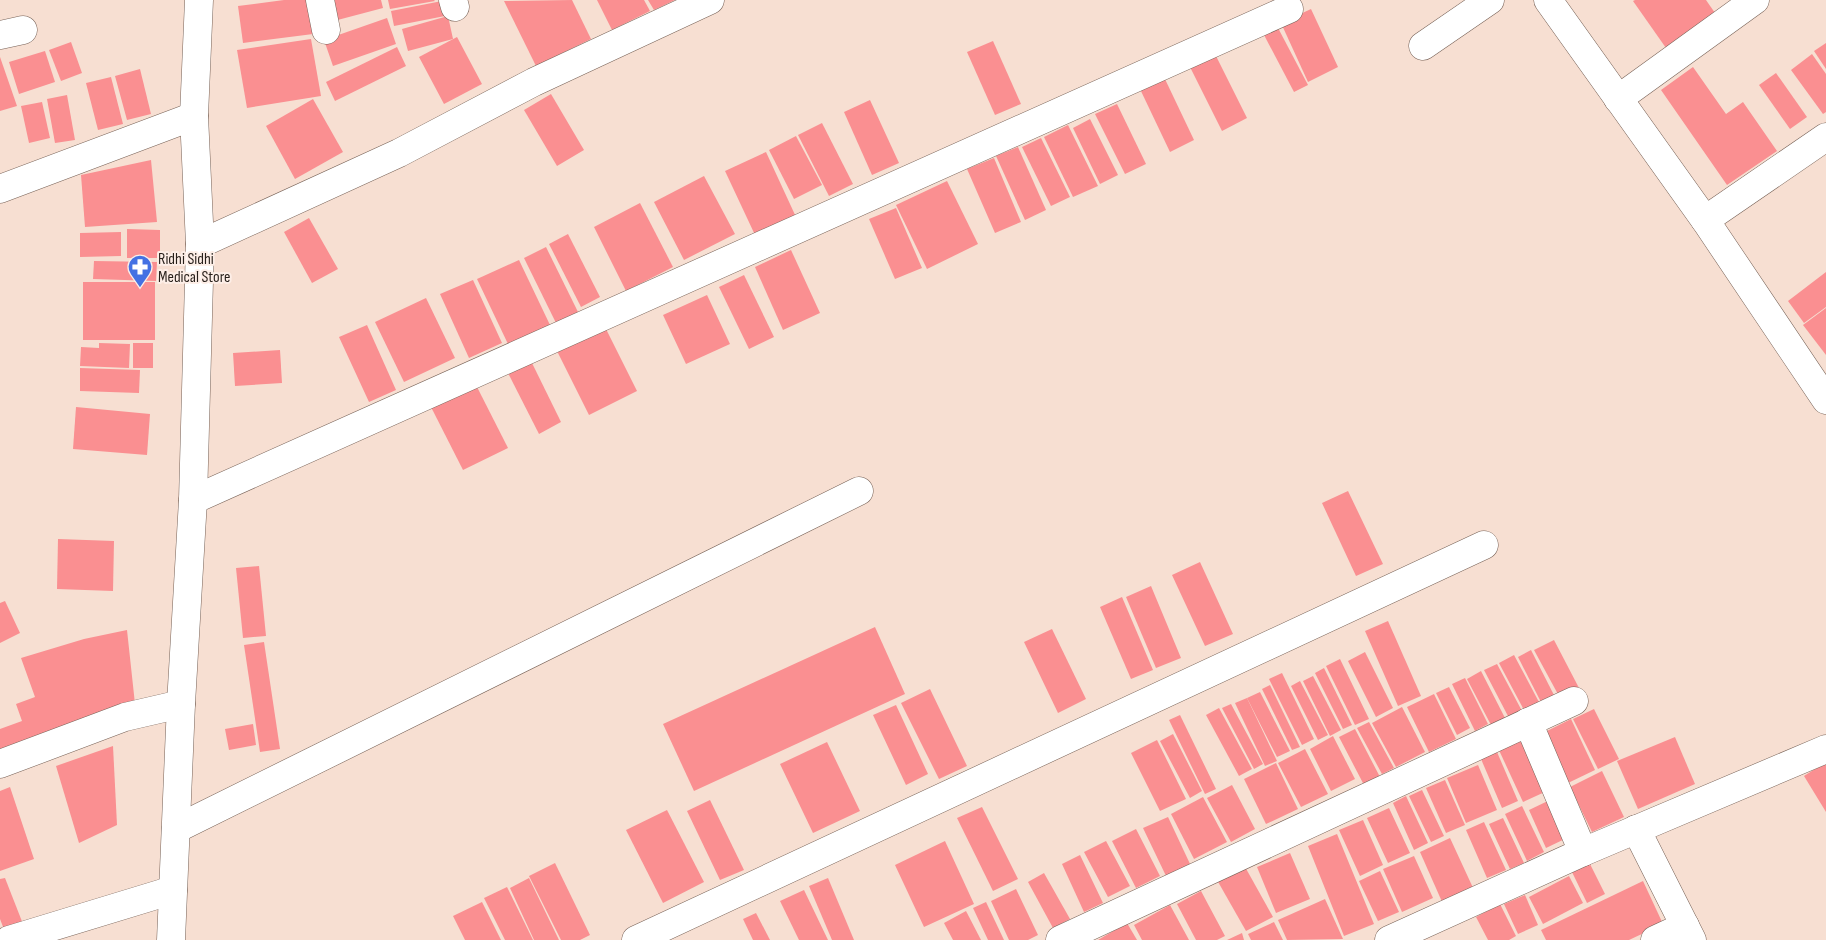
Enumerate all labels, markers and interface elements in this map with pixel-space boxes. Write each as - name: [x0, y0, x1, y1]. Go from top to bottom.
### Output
- place label: Ridhi Sidhi Medical Store: [158, 250, 230, 287]
- pharmacy icon: Ridhi Sidhi Medical Store: [127, 254, 153, 288]

